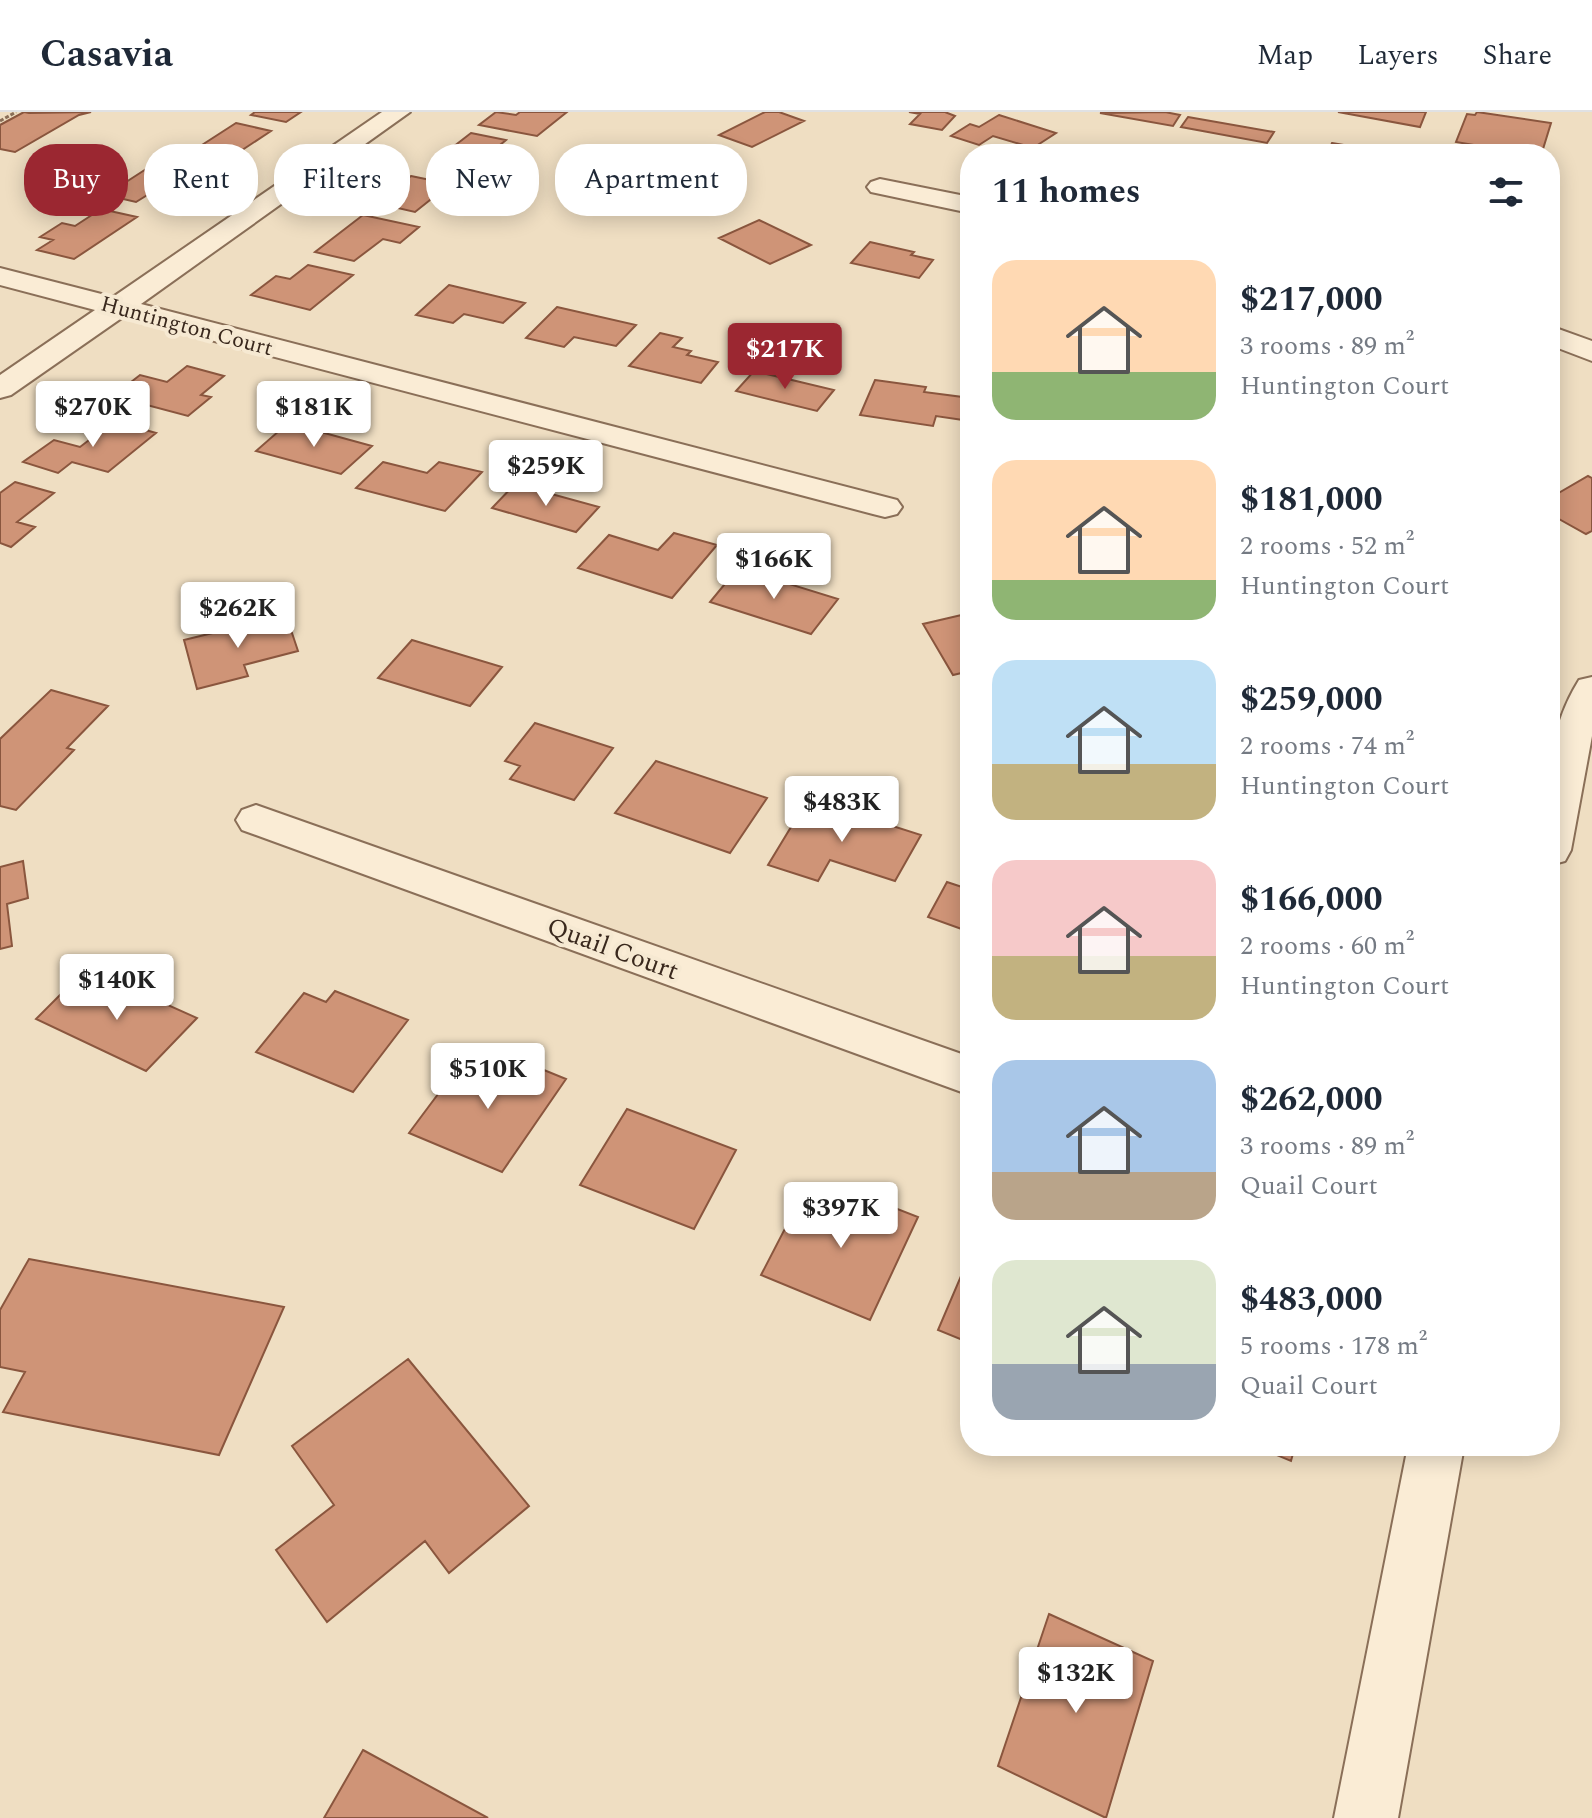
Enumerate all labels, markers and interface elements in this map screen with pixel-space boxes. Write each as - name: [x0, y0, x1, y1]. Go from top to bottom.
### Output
- text: Casavia: [40, 26, 173, 84]
- text: Map: [1257, 34, 1313, 77]
- text: Layers: [1357, 34, 1439, 77]
- text: Share: [1483, 34, 1552, 77]
- chip: Buy: [24, 144, 128, 216]
- chip: Rent: [144, 144, 258, 216]
- chip: Filters: [274, 144, 410, 216]
- chip: New: [426, 144, 539, 216]
- chip: Apartment: [555, 144, 747, 216]
- text: 11 homes: [992, 166, 1141, 218]
- icon: filters: [1484, 170, 1528, 214]
- text: $217,000: [1240, 274, 1383, 326]
- street label: Huntington Court: [97, 288, 277, 365]
- icon: home: [1056, 292, 1152, 388]
- pin: $217K: [729, 323, 841, 391]
- text: 3 rooms · 89 m²: [1240, 326, 1414, 366]
- text: $217K: [746, 329, 824, 369]
- text: Huntington Court: [1240, 366, 1449, 406]
- pin: $270K: [37, 381, 149, 449]
- pin: $181K: [258, 381, 370, 449]
- text: $270K: [54, 387, 132, 427]
- text: $181K: [275, 387, 353, 427]
- pin: $259K: [490, 440, 602, 508]
- text: $259K: [507, 446, 585, 486]
- text: $181,000: [1240, 474, 1383, 526]
- icon: home: [1056, 492, 1152, 588]
- text: 2 rooms · 52 m²: [1240, 526, 1414, 566]
- pin: $166K: [718, 533, 830, 601]
- text: $166K: [735, 539, 813, 579]
- text: Huntington Court: [1240, 566, 1449, 606]
- pin: $262K: [182, 582, 294, 650]
- text: $262K: [199, 588, 277, 628]
- text: $259,000: [1240, 674, 1383, 726]
- icon: home: [1056, 692, 1152, 788]
- text: 2 rooms · 74 m²: [1240, 726, 1414, 766]
- text: Huntington Court: [1240, 766, 1449, 806]
- pin: $483K: [786, 776, 898, 844]
- text: $483K: [803, 782, 881, 822]
- text: $166,000: [1240, 874, 1383, 926]
- icon: home: [1056, 892, 1152, 988]
- street label: Quail Court: [541, 907, 684, 991]
- text: 2 rooms · 60 m²: [1240, 926, 1414, 966]
- pin: $140K: [61, 954, 173, 1022]
- text: $140K: [78, 960, 156, 1000]
- text: Huntington Court: [1240, 966, 1449, 1006]
- pin: $510K: [432, 1043, 544, 1111]
- text: $510K: [449, 1049, 527, 1089]
- text: $262,000: [1240, 1074, 1383, 1126]
- icon: home: [1056, 1092, 1152, 1188]
- text: 3 rooms · 89 m²: [1240, 1126, 1414, 1166]
- text: Quail Court: [1240, 1166, 1378, 1206]
- pin: $397K: [785, 1182, 897, 1250]
- text: $397K: [802, 1188, 880, 1228]
- text: $483,000: [1240, 1274, 1383, 1326]
- icon: home: [1056, 1292, 1152, 1388]
- text: 5 rooms · 178 m²: [1240, 1326, 1427, 1366]
- text: Quail Court: [1240, 1366, 1378, 1406]
- pin: $132K: [1020, 1647, 1132, 1715]
- text: $132K: [1037, 1653, 1115, 1693]

